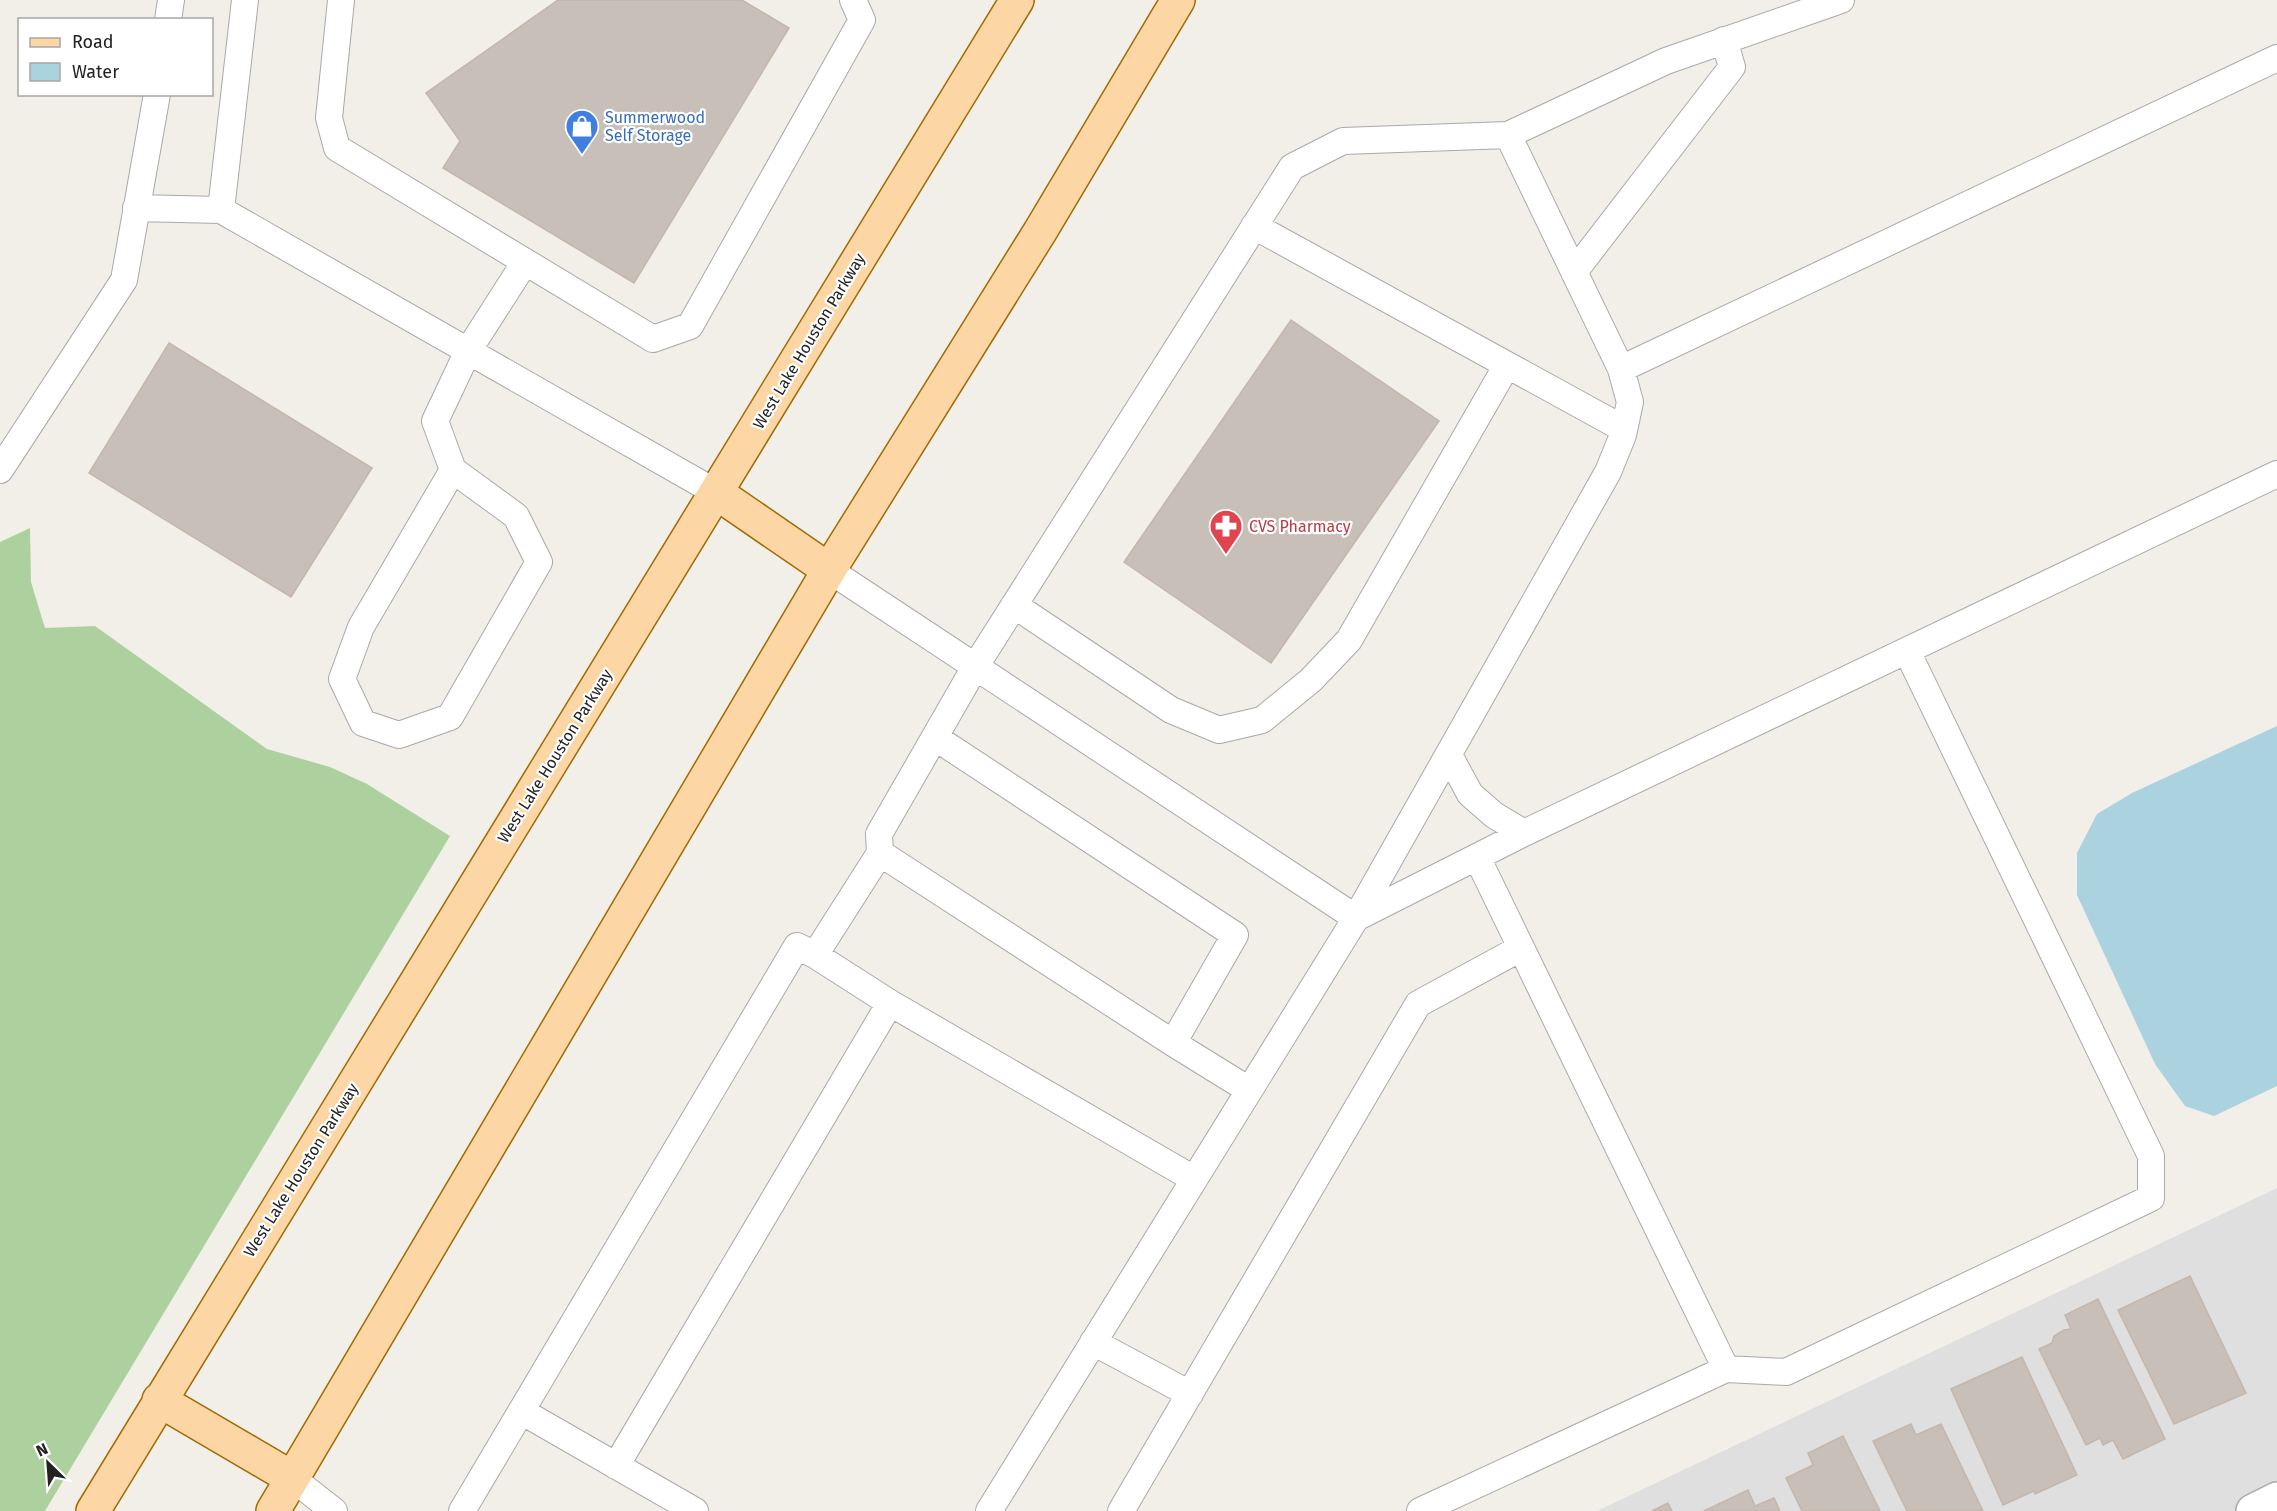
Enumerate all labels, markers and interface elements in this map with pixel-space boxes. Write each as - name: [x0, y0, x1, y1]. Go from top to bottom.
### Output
- legend: [18, 18, 213, 96]
- text: Road: [72, 31, 114, 53]
- text: Water: [72, 61, 119, 83]
- shop icon: Summerwood Self Storage: [564, 108, 600, 155]
- place label: Summerwood Self Storage: [605, 108, 705, 145]
- street label: West Lake Houston Parkway: [749, 250, 869, 432]
- pharmacy icon: CVS Pharmacy: [1208, 508, 1244, 555]
- place label: CVS Pharmacy: [1249, 517, 1351, 536]
- street label: West Lake Houston Parkway: [494, 665, 616, 846]
- street label: West Lake Houston Parkway: [240, 1079, 362, 1260]
- north arrow: [18, 1433, 78, 1493]
- text: N: [33, 1439, 51, 1461]

